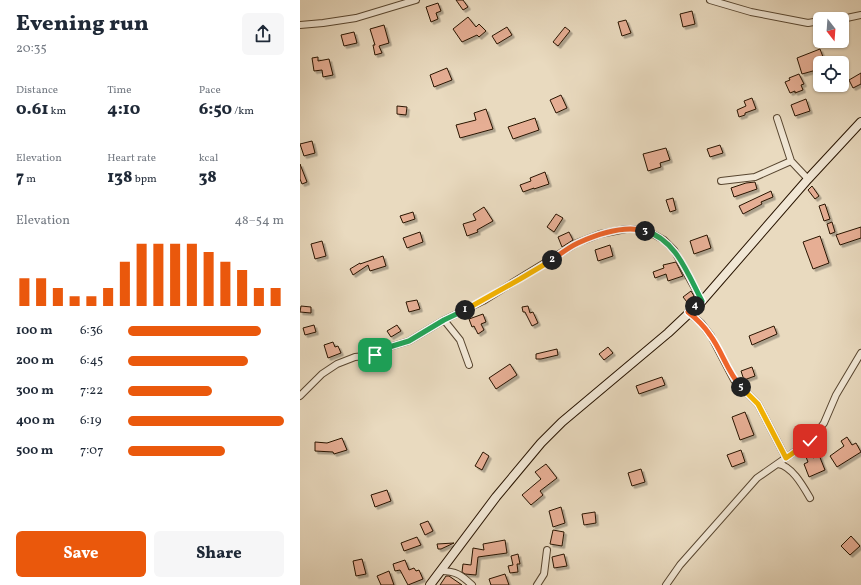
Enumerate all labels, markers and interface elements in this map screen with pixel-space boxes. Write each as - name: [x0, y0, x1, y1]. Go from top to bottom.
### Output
- text: Evening run: [16, 9, 149, 40]
- north arrow: [813, 12, 849, 48]
- map controls: [813, 12, 849, 92]
- button: share: [242, 13, 284, 55]
- text: 20:35: [16, 40, 47, 58]
- button: locate: [813, 56, 849, 92]
- text: Distance: [16, 83, 58, 98]
- text: Time: [107, 83, 131, 98]
- text: Pace: [199, 83, 221, 98]
- text: 0.61: [16, 98, 48, 121]
- text: 4:10: [107, 98, 140, 121]
- text: 6:50: [199, 98, 232, 121]
- text: km: [48, 104, 66, 119]
- text: /km: [232, 104, 254, 119]
- text: Elevation: [16, 151, 62, 166]
- text: Heart rate: [107, 151, 156, 166]
- text: kcal: [199, 151, 218, 166]
- text: 7: [16, 166, 24, 189]
- text: 138: [107, 166, 132, 189]
- text: 38: [199, 166, 217, 189]
- text: m: [24, 172, 36, 187]
- text: bpm: [132, 172, 157, 187]
- text: Elevation: [16, 212, 70, 230]
- text: 48–54 m: [234, 212, 284, 230]
- pin: 3: [635, 221, 655, 241]
- text: 3: [642, 223, 648, 238]
- pin: 2: [542, 250, 562, 270]
- text: 2: [549, 252, 555, 267]
- pin: 4: [685, 296, 705, 316]
- text: 4: [692, 298, 698, 313]
- pin: 1: [455, 300, 475, 320]
- text: 1: [463, 302, 467, 317]
- text: 100 m: [16, 322, 53, 340]
- text: 6:36: [80, 322, 103, 340]
- pin: [358, 338, 392, 372]
- icon: arrive: [364, 344, 386, 366]
- text: 200 m: [16, 352, 54, 370]
- text: 6:45: [80, 352, 103, 370]
- pin: 5: [731, 377, 751, 397]
- text: 5: [738, 379, 744, 394]
- text: 300 m: [16, 382, 54, 400]
- text: 7:22: [80, 382, 103, 400]
- text: 400 m: [16, 412, 55, 430]
- text: 6:19: [80, 412, 101, 430]
- pin: [793, 424, 827, 458]
- icon: check: [799, 430, 821, 452]
- text: 500 m: [16, 442, 53, 460]
- text: 7:07: [80, 442, 104, 460]
- button: Save: [16, 531, 146, 577]
- button: Share: [154, 531, 284, 577]

